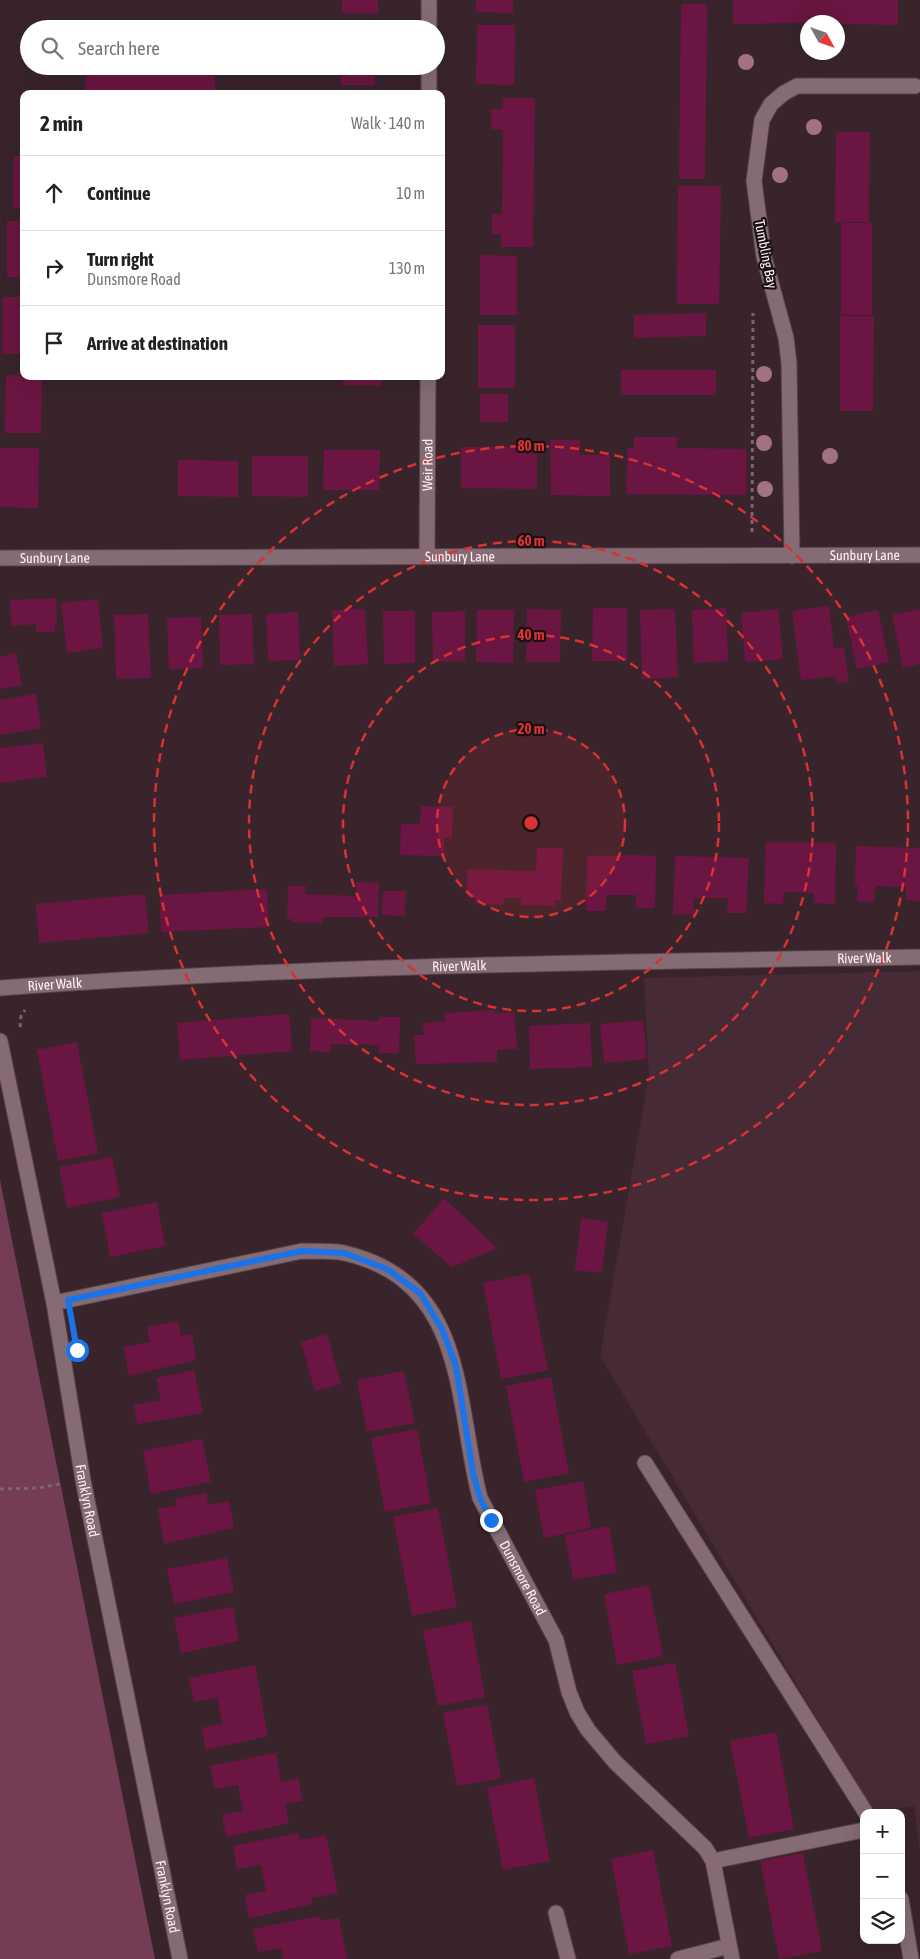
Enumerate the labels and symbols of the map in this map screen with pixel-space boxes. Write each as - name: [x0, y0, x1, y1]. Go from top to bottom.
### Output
- north arrow: [800, 15, 845, 60]
- street label: Tumbling Bay: [752, 218, 781, 290]
- text: 80 m: [518, 437, 545, 454]
- street label: Weir Road: [419, 439, 436, 491]
- text: 60 m: [518, 532, 545, 549]
- street label: Sunbury Lane: [830, 547, 900, 563]
- street label: Sunbury Lane: [425, 548, 495, 565]
- street label: Sunbury Lane: [20, 550, 90, 566]
- text: 40 m: [517, 626, 545, 643]
- text: 20 m: [518, 720, 545, 737]
- centre of rings: [522, 814, 540, 832]
- street label: River Walk: [837, 949, 892, 966]
- street label: River Walk: [432, 957, 487, 975]
- street label: River Walk: [27, 974, 83, 994]
- route start: [66, 1339, 89, 1362]
- street label: Franklyn Road: [73, 1463, 102, 1538]
- route end: [480, 1509, 503, 1532]
- street label: Dunsmore Road: [496, 1538, 549, 1618]
- street label: Franklyn Road: [152, 1859, 183, 1934]

